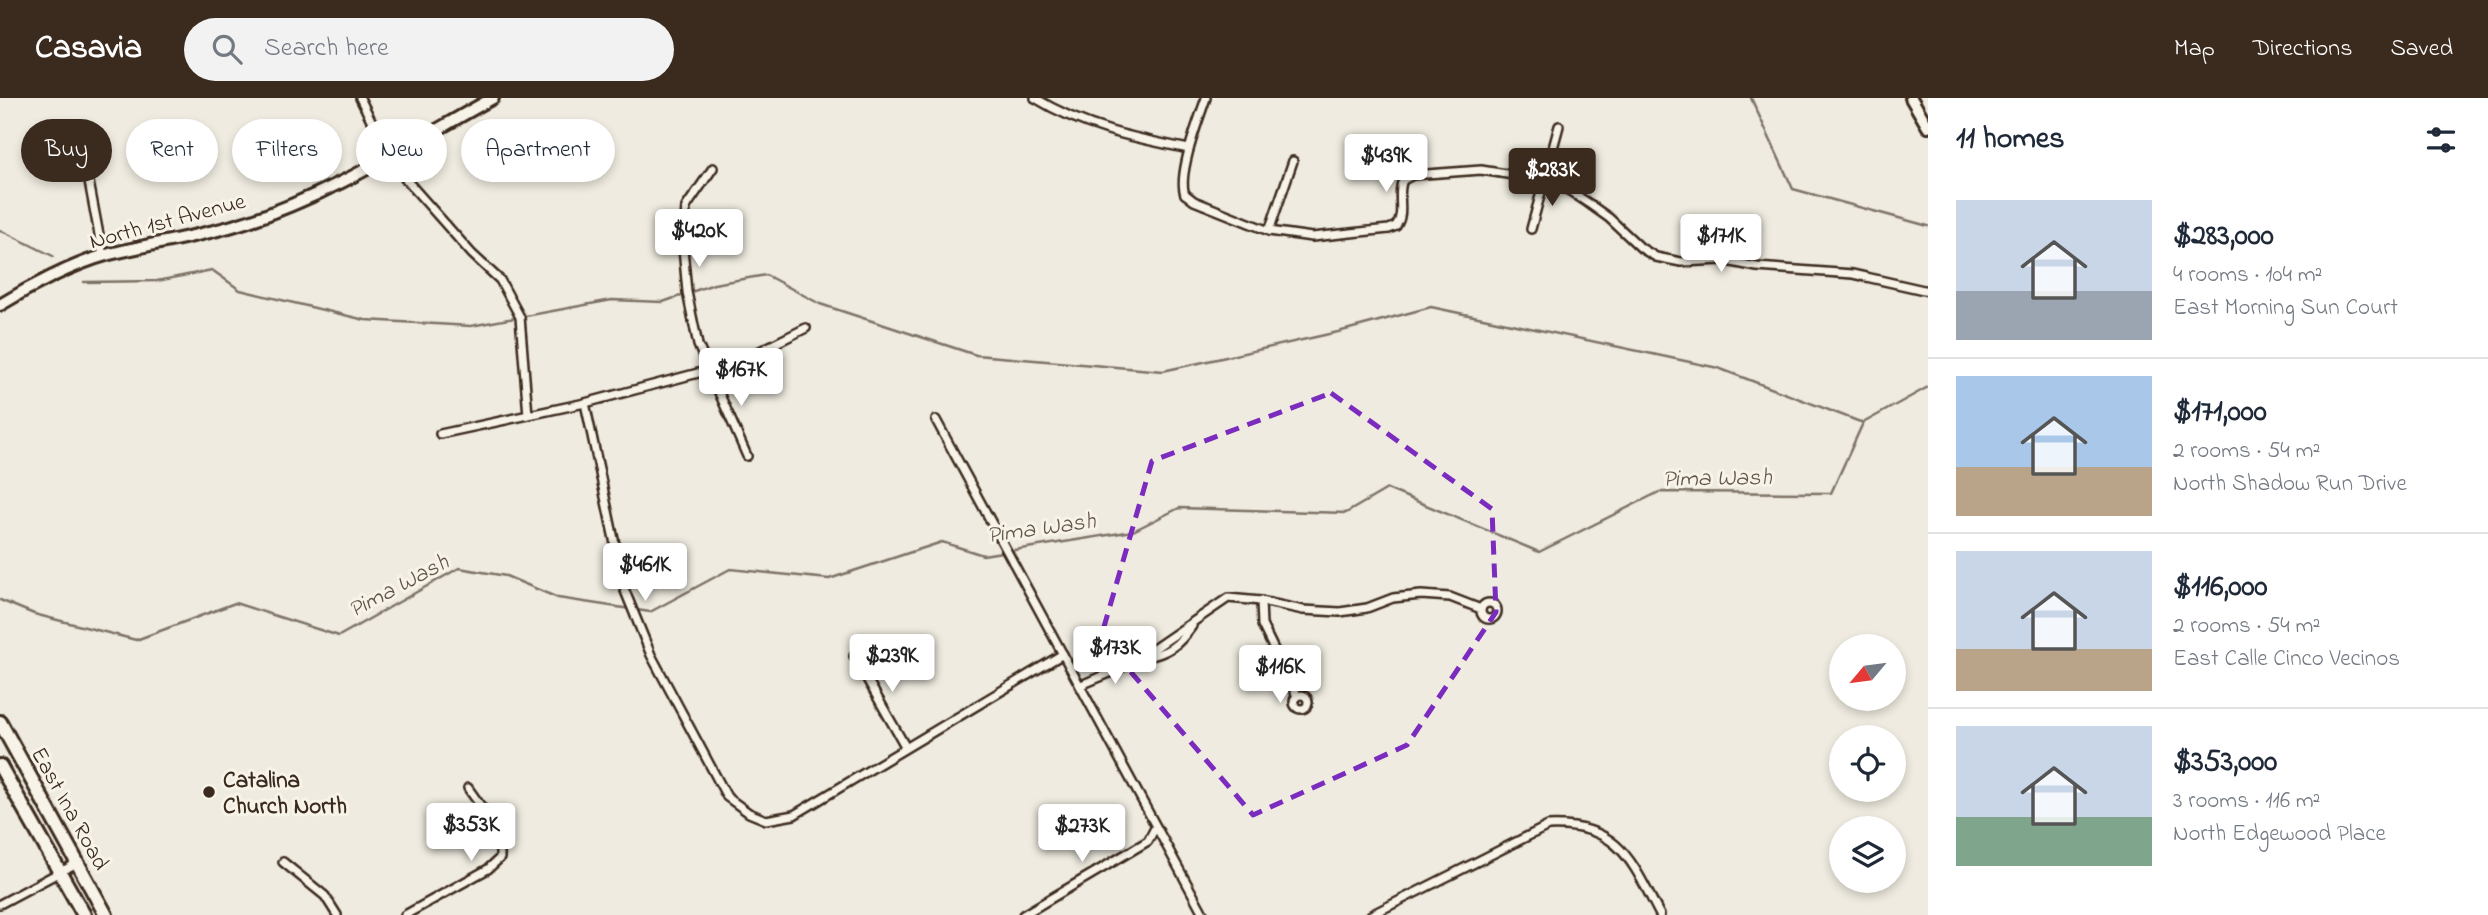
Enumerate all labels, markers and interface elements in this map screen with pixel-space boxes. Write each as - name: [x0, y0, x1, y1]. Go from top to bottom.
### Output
- search box: [184, 18, 674, 81]
- text: Casavia: [35, 25, 142, 73]
- icon: search: [208, 30, 246, 68]
- text: Search here: [264, 30, 389, 68]
- text: Map: [2174, 32, 2215, 67]
- text: Directions: [2253, 32, 2352, 67]
- text: Saved: [2390, 32, 2453, 67]
- text: 11 homes: [1956, 118, 2064, 162]
- chip: Buy: [21, 119, 112, 182]
- chip: Rent: [126, 119, 218, 182]
- chip: Filters: [232, 119, 342, 182]
- chip: New: [356, 119, 447, 182]
- chip: Apartment: [461, 119, 615, 182]
- icon: filters: [2422, 121, 2460, 159]
- pin: $439K: [1337, 134, 1435, 194]
- text: $439K: [1361, 140, 1411, 173]
- pin: $283K: [1503, 148, 1601, 208]
- text: $283K: [1525, 154, 1579, 187]
- street label: North 1st Avenue: [86, 186, 250, 259]
- pin: $420K: [650, 209, 748, 269]
- pin: $171K: [1672, 214, 1770, 274]
- text: $420K: [671, 215, 727, 248]
- text: $283,000: [2173, 215, 2274, 259]
- text: $171K: [1696, 220, 1746, 253]
- icon: home: [2012, 228, 2096, 312]
- text: 4 rooms · 104 m²: [2173, 259, 2322, 292]
- text: East Morning Sun Court: [2173, 292, 2398, 325]
- pin: $167K: [692, 348, 790, 408]
- text: $167K: [715, 354, 767, 387]
- text: $171,000: [2173, 391, 2267, 435]
- icon: home: [2012, 404, 2096, 488]
- text: 2 rooms · 54 m²: [2173, 435, 2320, 468]
- water label: Pima Wash: [1662, 461, 1773, 498]
- text: North Shadow Run Drive: [2173, 468, 2407, 501]
- water label: Pima Wash: [985, 504, 1099, 554]
- pin: $461K: [596, 544, 694, 603]
- water label: Pima Wash: [343, 546, 456, 628]
- text: $461K: [619, 549, 671, 582]
- text: $116,000: [2173, 566, 2267, 610]
- icon: home: [2012, 579, 2096, 663]
- text: 2 rooms · 54 m²: [2173, 610, 2320, 643]
- pin: $173K: [1066, 626, 1164, 686]
- text: $173K: [1089, 632, 1141, 665]
- pin: $239K: [843, 634, 941, 694]
- north arrow: [1829, 634, 1906, 710]
- map controls: [1829, 634, 1906, 893]
- text: $239K: [866, 640, 918, 673]
- text: East Calle Cinco Vecinos: [2173, 643, 2400, 676]
- pin: $116K: [1231, 646, 1329, 705]
- text: $116K: [1255, 651, 1305, 684]
- button: locate: [1829, 725, 1906, 802]
- text: $353,000: [2173, 741, 2277, 785]
- street label: East Ina Road: [21, 742, 116, 877]
- icon: home: [2012, 754, 2096, 838]
- place label: Catalina Church North: [223, 765, 347, 824]
- marker: Catalina Church North: [201, 784, 217, 800]
- text: 3 rooms · 116 m²: [2173, 785, 2320, 818]
- pin: $353K: [422, 804, 520, 863]
- pin: $273K: [1033, 804, 1131, 864]
- text: $353K: [442, 809, 500, 842]
- text: $273K: [1054, 810, 1110, 843]
- button: layers: [1829, 816, 1906, 893]
- text: North Edgewood Place: [2173, 818, 2386, 851]

